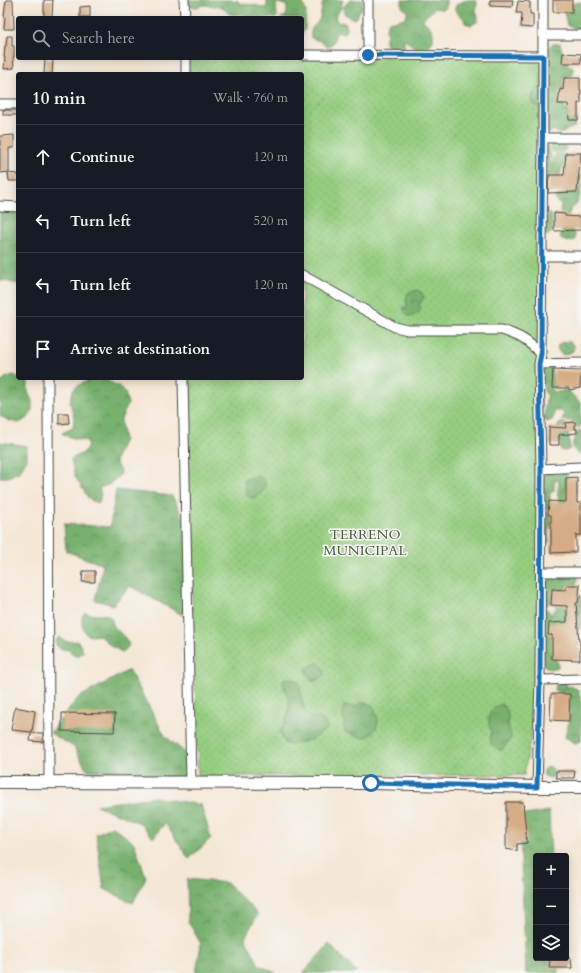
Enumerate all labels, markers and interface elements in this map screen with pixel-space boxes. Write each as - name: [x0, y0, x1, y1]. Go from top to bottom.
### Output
- search box: [16, 16, 304, 60]
- icon: search: [30, 27, 52, 49]
- text: Search here: [62, 28, 135, 48]
- route end: [359, 46, 377, 64]
- text: 10 min: [32, 87, 86, 110]
- text: Walk · 760 m: [213, 89, 288, 107]
- icon: ahead: [32, 146, 54, 168]
- text: Continue: [70, 147, 135, 167]
- text: 120 m: [254, 148, 288, 166]
- icon: left: [32, 210, 54, 232]
- text: Turn left: [70, 211, 131, 231]
- text: 520 m: [254, 212, 288, 230]
- icon: left: [32, 274, 54, 296]
- text: Turn left: [70, 275, 131, 295]
- text: 120 m: [254, 276, 288, 294]
- icon: arrive: [32, 338, 54, 360]
- text: Arrive at destination: [70, 339, 210, 359]
- park label: TERRENO MUNICIPAL: [323, 525, 407, 560]
- route start: [362, 774, 380, 792]
- map controls: [533, 853, 569, 961]
- button: +: [533, 853, 569, 889]
- button: −: [533, 889, 569, 925]
- button: layers: [533, 925, 569, 961]

